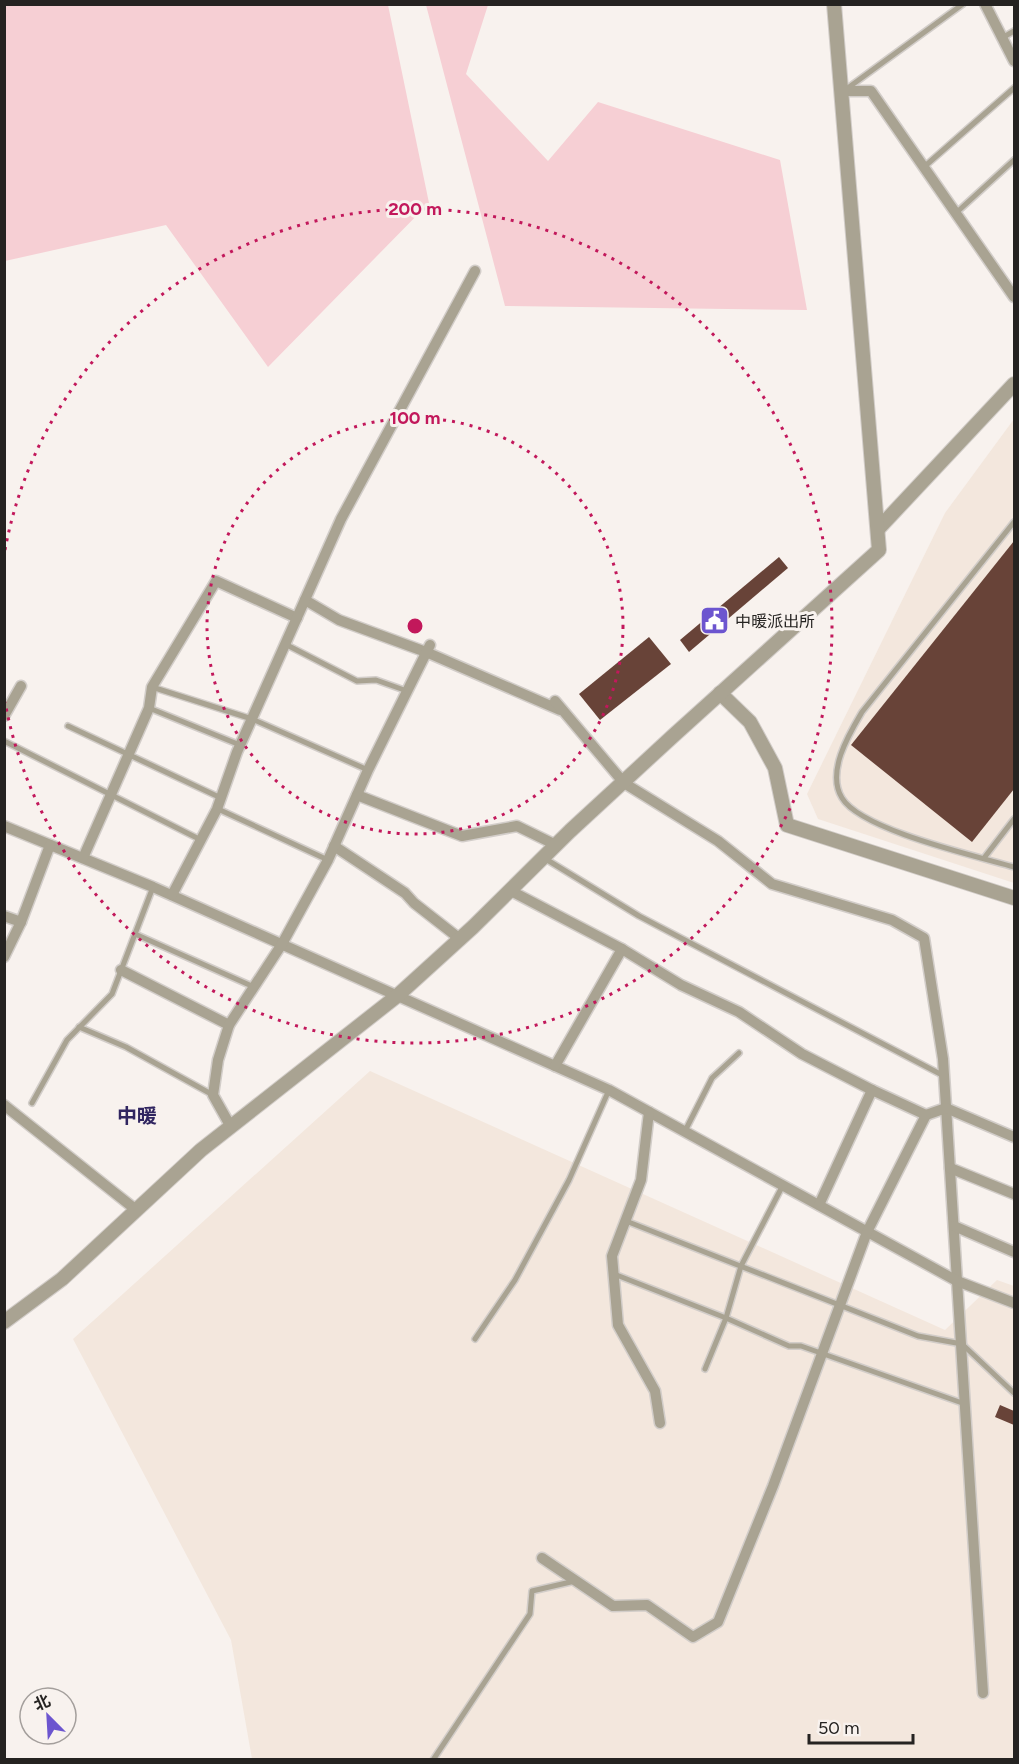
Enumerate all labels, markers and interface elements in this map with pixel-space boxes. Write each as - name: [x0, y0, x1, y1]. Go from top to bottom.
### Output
- text: 200 m: [388, 198, 442, 220]
- text: 100 m: [390, 407, 440, 429]
- public building icon: 中暖派出所: [698, 605, 730, 637]
- place label: 中暖派出所: [735, 612, 815, 631]
- centre of rings: [405, 616, 425, 636]
- district label: 中暖: [117, 1104, 157, 1128]
- north arrow: [18, 1686, 78, 1746]
- text: 北: [31, 1691, 53, 1715]
- scale bar: [809, 1707, 912, 1745]
- text: 50 m: [818, 1717, 860, 1739]

